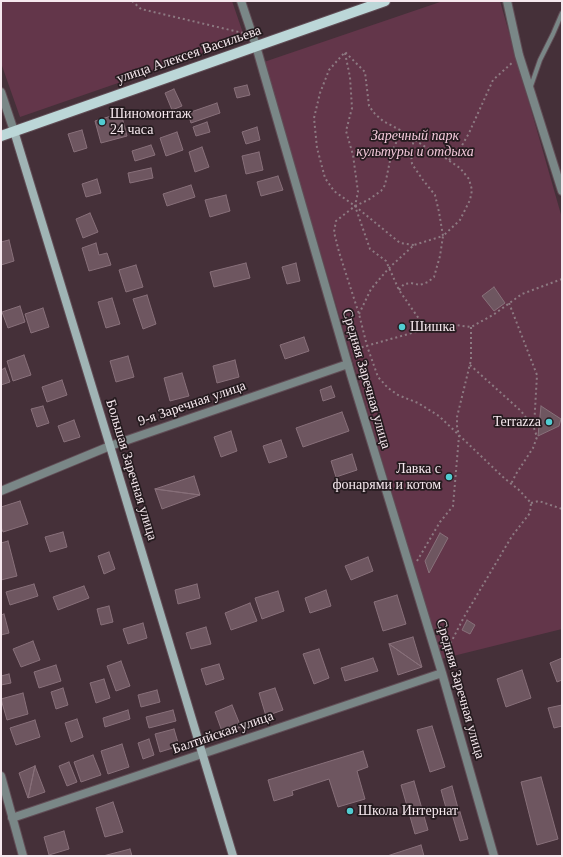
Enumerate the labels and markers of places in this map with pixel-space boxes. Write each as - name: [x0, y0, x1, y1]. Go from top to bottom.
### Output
- place label: Шиномонтаж 24 часа: [110, 106, 191, 138]
- marker: Шиномонтаж 24 часа: [97, 117, 107, 127]
- place label: Шишка: [410, 319, 455, 335]
- marker: Шишка: [397, 322, 407, 332]
- place label: Terrazza: [493, 414, 541, 430]
- marker: Terrazza: [544, 417, 554, 427]
- place label: Лавка с фонарями и котом: [333, 461, 441, 494]
- marker: Лавка с фонарями и котом: [444, 472, 454, 482]
- place label: Школа Интернат: [358, 803, 458, 819]
- marker: Школа Интернат: [345, 806, 355, 816]

